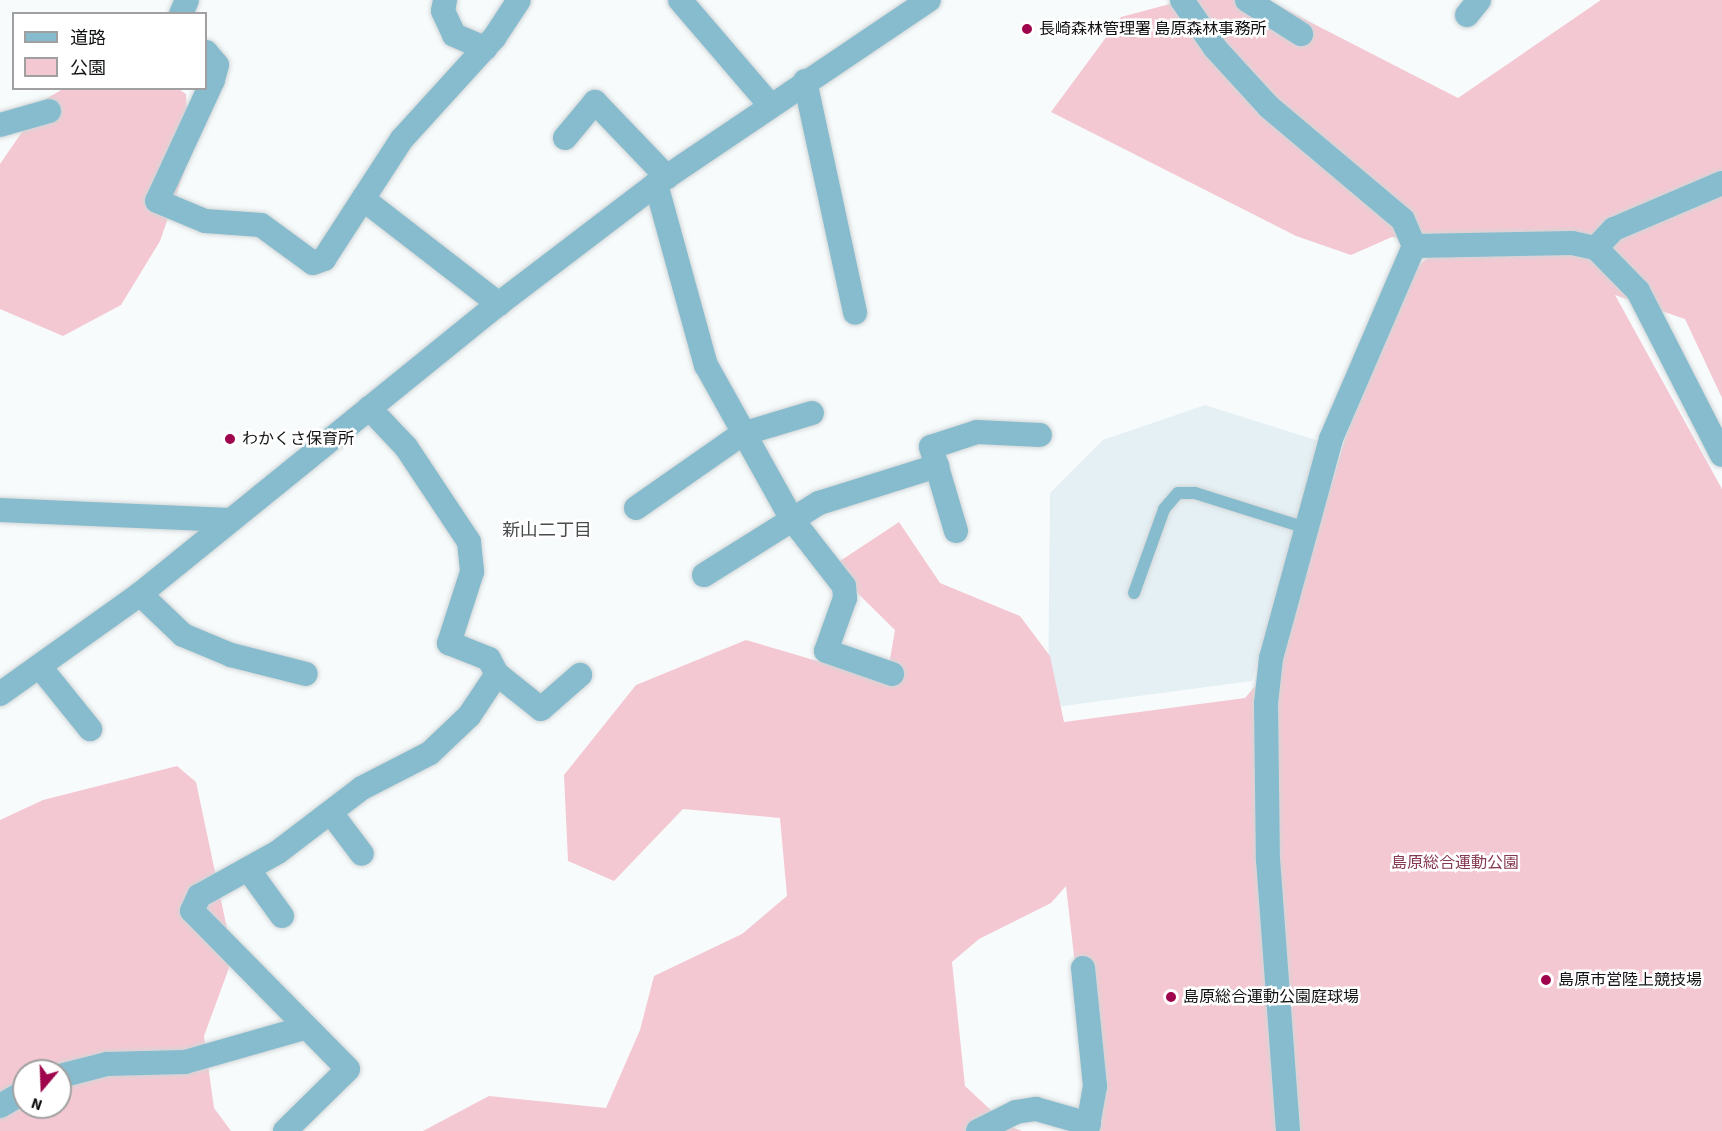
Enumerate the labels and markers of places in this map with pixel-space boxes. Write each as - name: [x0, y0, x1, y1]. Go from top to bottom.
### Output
- place label: 長崎森林管理署 島原森林事務所: [1039, 19, 1266, 39]
- marker: 長崎森林管理署 島原森林事務所: [1020, 22, 1034, 36]
- place label: わかくさ保育所: [242, 429, 354, 449]
- marker: わかくさ保育所: [223, 432, 237, 446]
- place label: 島原市営陸上競技場: [1558, 970, 1702, 990]
- marker: 島原市営陸上競技場: [1539, 973, 1553, 987]
- place label: 島原総合運動公園庭球場: [1183, 987, 1359, 1007]
- marker: 島原総合運動公園庭球場: [1164, 990, 1178, 1004]

